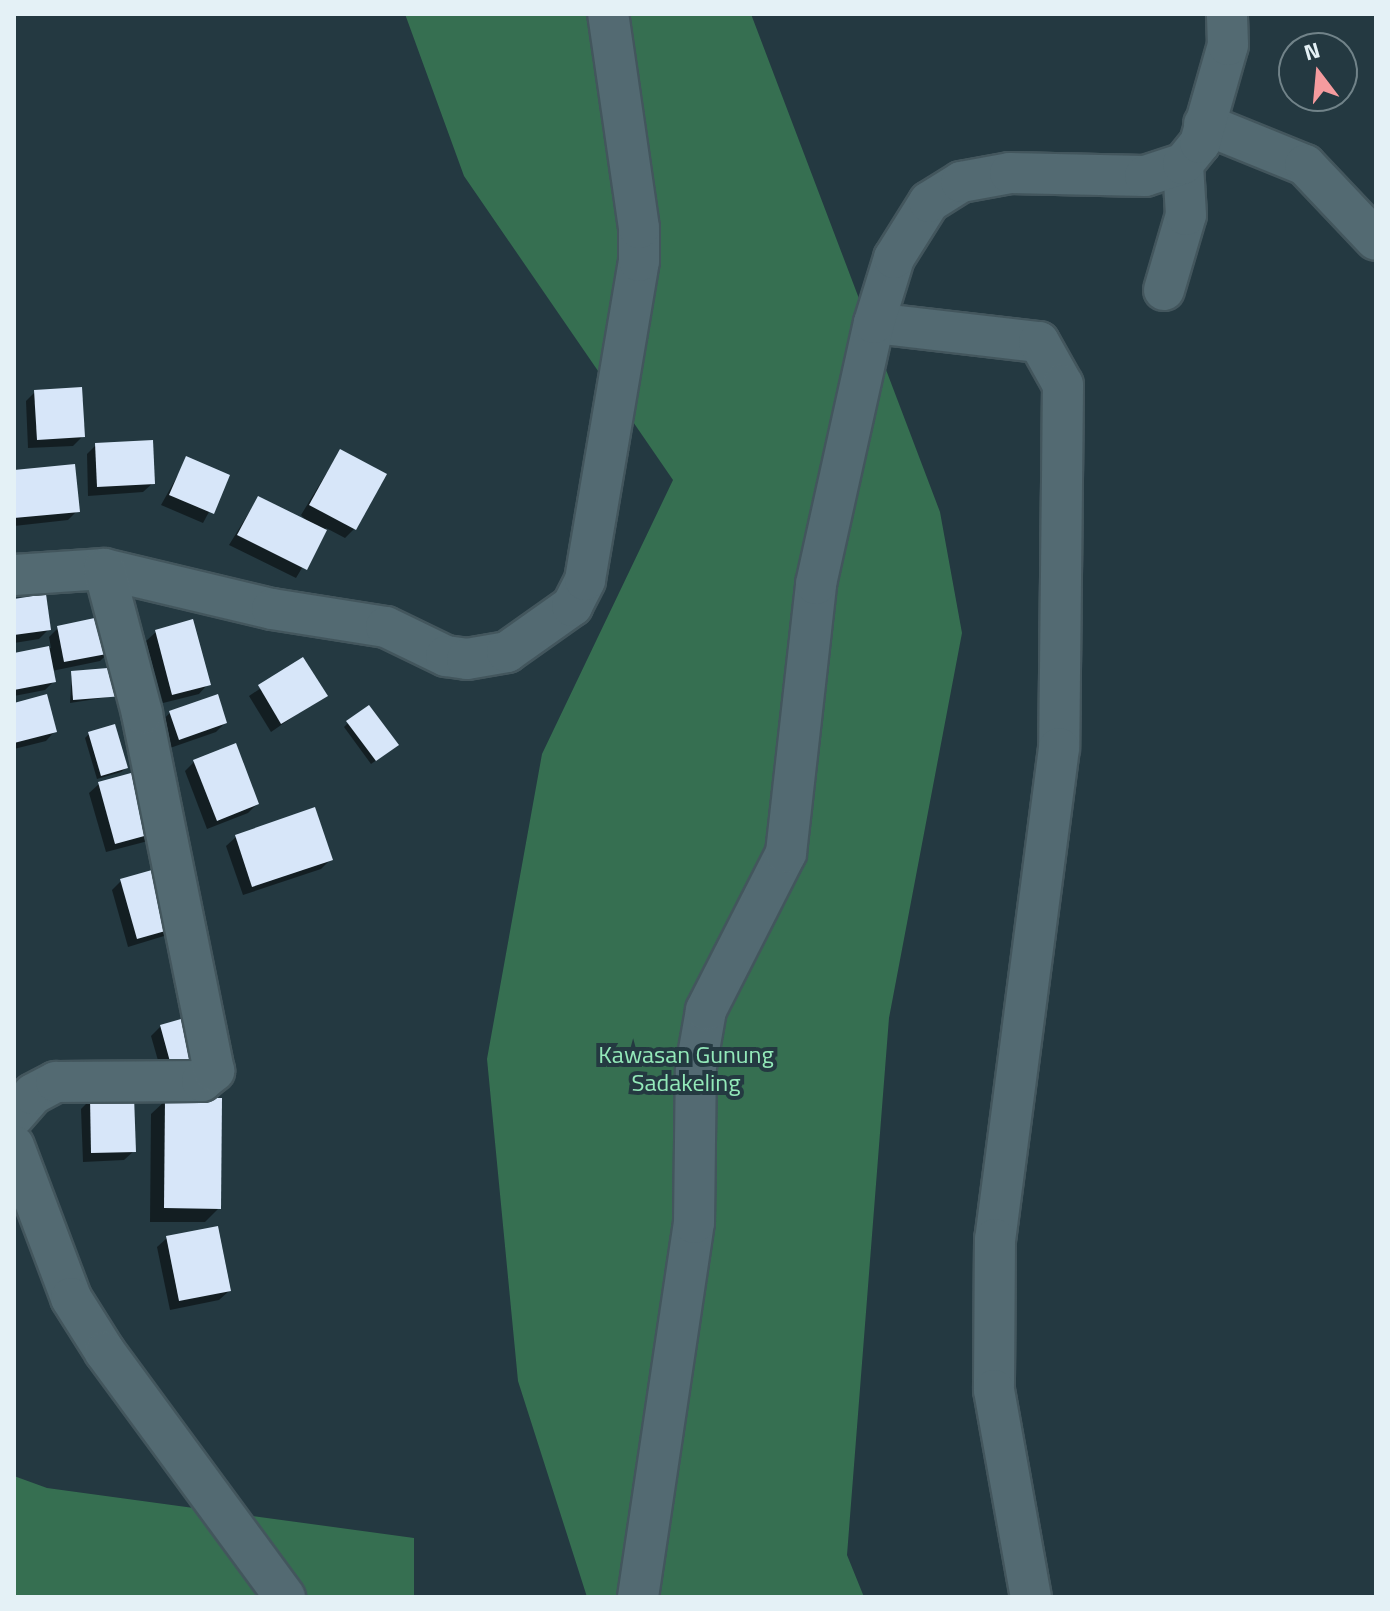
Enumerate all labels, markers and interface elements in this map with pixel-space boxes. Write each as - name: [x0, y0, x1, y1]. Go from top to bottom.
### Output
- north arrow: [1278, 32, 1358, 112]
- text: N: [1300, 32, 1324, 69]
- park label: Kawasan Gunung Sadakeling: [598, 1041, 774, 1097]

